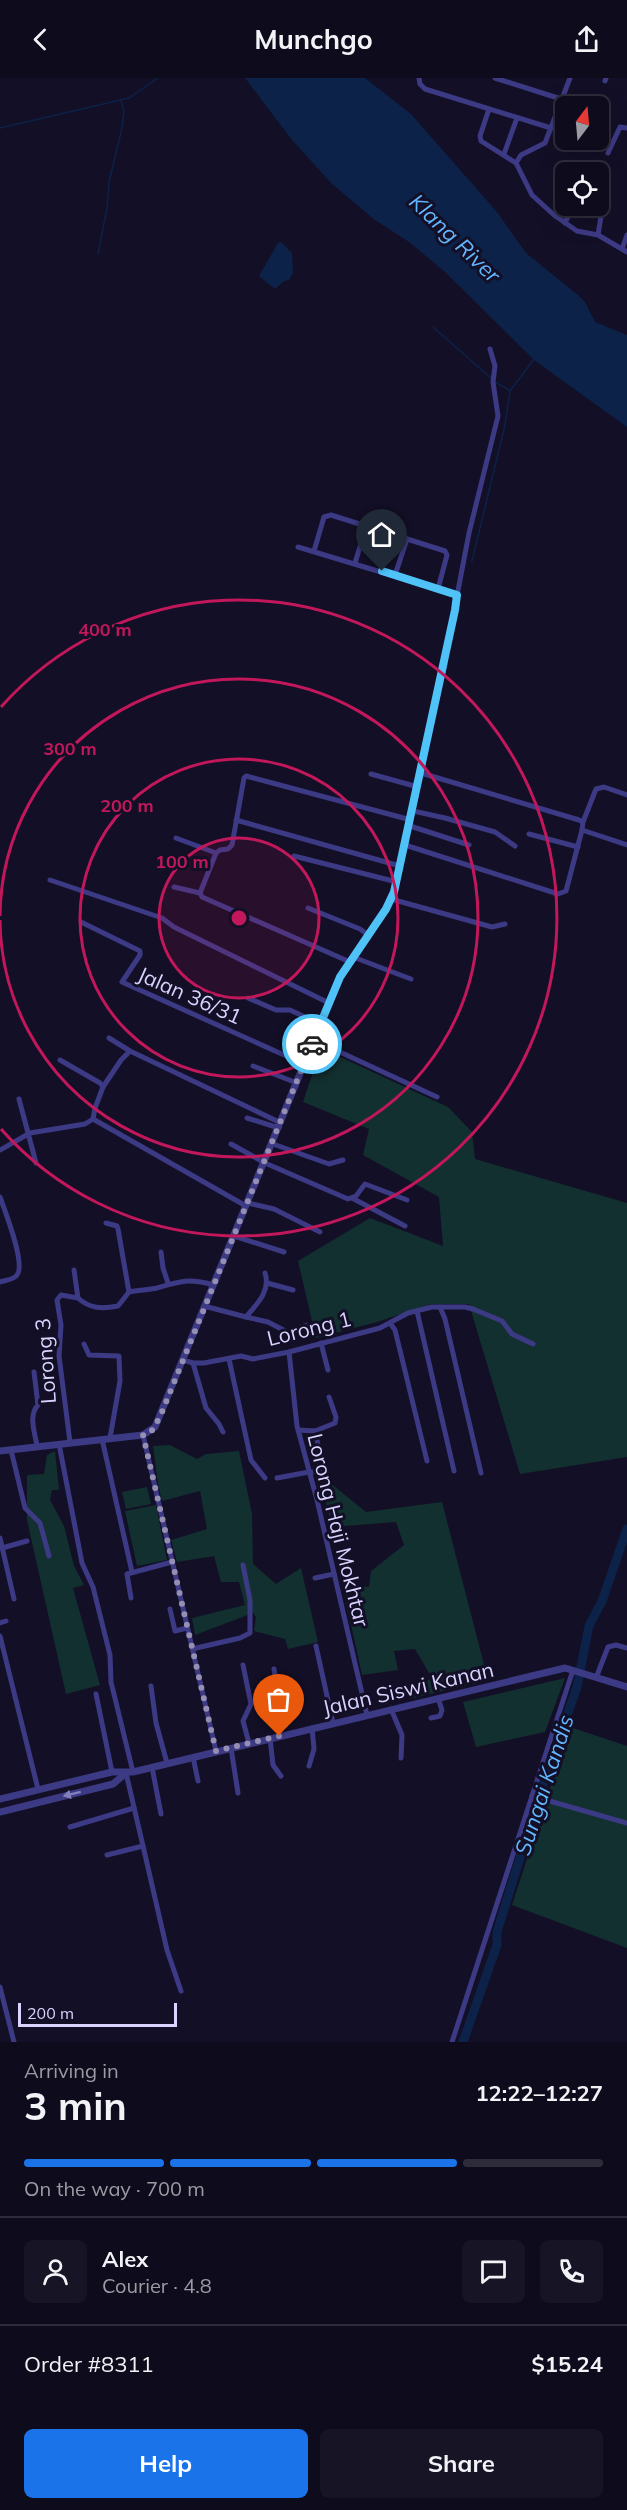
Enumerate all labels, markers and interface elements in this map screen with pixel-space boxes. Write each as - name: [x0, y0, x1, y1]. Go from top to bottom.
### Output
- text: Munchgo: [254, 22, 373, 56]
- icon: back: [24, 23, 57, 56]
- icon: share: [570, 23, 603, 56]
- north arrow: [555, 96, 609, 150]
- map controls: [555, 96, 609, 216]
- button: locate: [555, 162, 609, 216]
- water label: Klang River: [403, 188, 507, 289]
- pin: [356, 509, 407, 571]
- icon: home: [365, 518, 398, 551]
- text: 400 m: [78, 618, 132, 641]
- text: 300 m: [43, 737, 97, 760]
- text: 200 m: [100, 794, 154, 817]
- text: 100 m: [155, 850, 209, 873]
- centre of rings: [229, 908, 249, 928]
- street label: Jalan 36/31: [134, 960, 246, 1030]
- courier: [282, 1014, 342, 1074]
- icon: car: [296, 1028, 329, 1061]
- street label: Lorong 1: [264, 1305, 354, 1351]
- street label: Lorong 3: [29, 1317, 61, 1405]
- street label: Lorong Haji Mokhtar: [302, 1431, 376, 1630]
- street label: Jalan Siswi Kanan: [320, 1656, 496, 1720]
- pin: [253, 1674, 304, 1736]
- icon: bag: [262, 1683, 295, 1716]
- water label: Sungai Kandis: [508, 1711, 580, 1859]
- one-way arrow: [63, 1789, 82, 1799]
- scale bar: [18, 2000, 177, 2028]
- text: 200 m: [27, 2003, 74, 2023]
- text: Arriving in: [24, 2058, 119, 2083]
- text: 12:22–12:27: [475, 2079, 603, 2107]
- text: 3 min: [24, 2081, 127, 2130]
- text: On the way · 700 m: [24, 2176, 205, 2201]
- button: person: [24, 2240, 87, 2303]
- button: chat: [462, 2240, 525, 2303]
- button: phone: [540, 2240, 603, 2303]
- text: Alex: [102, 2245, 148, 2273]
- text: Courier · 4.8: [102, 2273, 212, 2298]
- text: Order #8311: [24, 2350, 154, 2378]
- text: $15.24: [532, 2350, 603, 2378]
- button: Help: [24, 2429, 308, 2498]
- button: Share: [320, 2429, 603, 2498]

